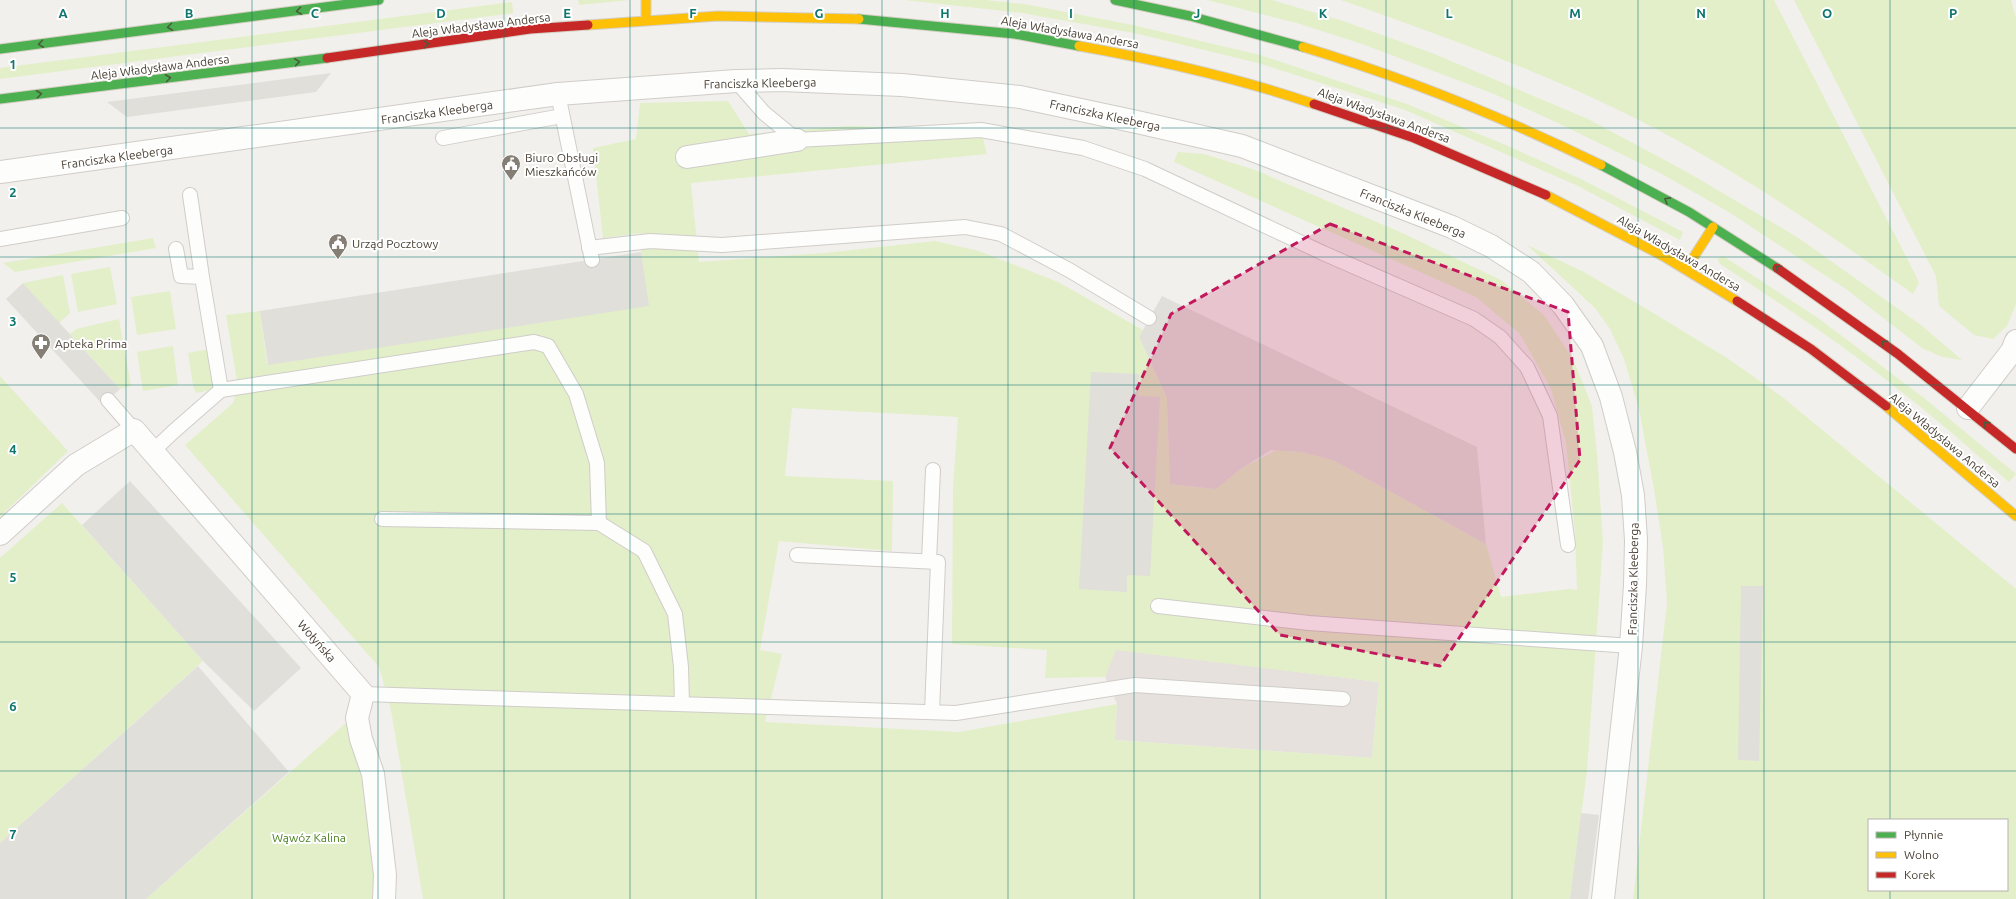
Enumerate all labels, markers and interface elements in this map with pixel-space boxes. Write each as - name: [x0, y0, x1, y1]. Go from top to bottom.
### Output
- text: A: [58, 6, 68, 20]
- text: B: [185, 6, 194, 20]
- one-way arrow: [296, 6, 302, 15]
- text: C: [311, 6, 320, 20]
- text: D: [436, 6, 446, 20]
- text: E: [563, 6, 571, 20]
- text: F: [689, 6, 697, 20]
- text: G: [815, 6, 824, 20]
- text: H: [940, 6, 950, 20]
- text: I: [1069, 6, 1073, 20]
- text: J: [1194, 6, 1200, 20]
- text: K: [1319, 6, 1328, 20]
- text: L: [1445, 6, 1453, 20]
- text: M: [1569, 6, 1581, 20]
- text: N: [1696, 6, 1706, 20]
- text: O: [1822, 6, 1832, 20]
- text: P: [1949, 6, 1957, 20]
- street label: Aleja Władysława Andersa: [411, 10, 551, 40]
- street label: Aleja Władysława Andersa: [1000, 13, 1140, 51]
- one-way arrow: [167, 22, 173, 31]
- one-way arrow: [38, 39, 44, 48]
- one-way arrow: [422, 40, 429, 49]
- street label: Aleja Władysława Andersa: [90, 52, 230, 82]
- text: 1: [9, 57, 17, 71]
- one-way arrow: [294, 58, 300, 67]
- one-way arrow: [165, 74, 171, 83]
- street label: Franciszka Kleeberga: [703, 76, 817, 90]
- street label: Aleja Władysława Andersa: [1316, 85, 1452, 145]
- one-way arrow: [36, 90, 42, 99]
- street label: Franciszka Kleeberga: [1048, 97, 1162, 133]
- street label: Franciszka Kleeberga: [380, 98, 494, 126]
- street label: Franciszka Kleeberga: [60, 143, 174, 171]
- place label: Biuro Obsługi Mieszkańców: [525, 151, 598, 178]
- public building icon: Biuro Obsługi Mieszkańców: [500, 153, 522, 181]
- text: 2: [9, 185, 17, 199]
- street label: Franciszka Kleeberga: [1358, 186, 1468, 240]
- one-way arrow: [1664, 198, 1671, 205]
- street label: Aleja Władysława Andersa: [1615, 212, 1743, 294]
- public building icon: Urząd Pocztowy: [327, 232, 349, 260]
- place label: Urząd Pocztowy: [352, 237, 439, 250]
- one-way arrow: [1775, 265, 1782, 273]
- text: 3: [9, 314, 17, 328]
- pharmacy icon: Apteka Prima: [30, 332, 52, 360]
- place label: Apteka Prima: [55, 337, 127, 350]
- one-way arrow: [1882, 341, 1889, 348]
- street label: Aleja Władysława Andersa: [1887, 390, 2003, 490]
- one-way arrow: [1984, 421, 1991, 428]
- text: 4: [9, 442, 17, 456]
- street label: Franciszka Kleeberga: [1626, 522, 1640, 636]
- text: 5: [9, 570, 17, 584]
- street label: Wołyńska: [295, 617, 339, 665]
- text: 6: [9, 699, 17, 713]
- legend: [1868, 819, 2008, 891]
- text: 7: [9, 827, 17, 841]
- text: Płynnie: [1904, 828, 1943, 841]
- park label: Wąwóz Kalina: [272, 831, 346, 844]
- text: Wolno: [1904, 848, 1939, 861]
- text: Korek: [1904, 868, 1935, 881]

